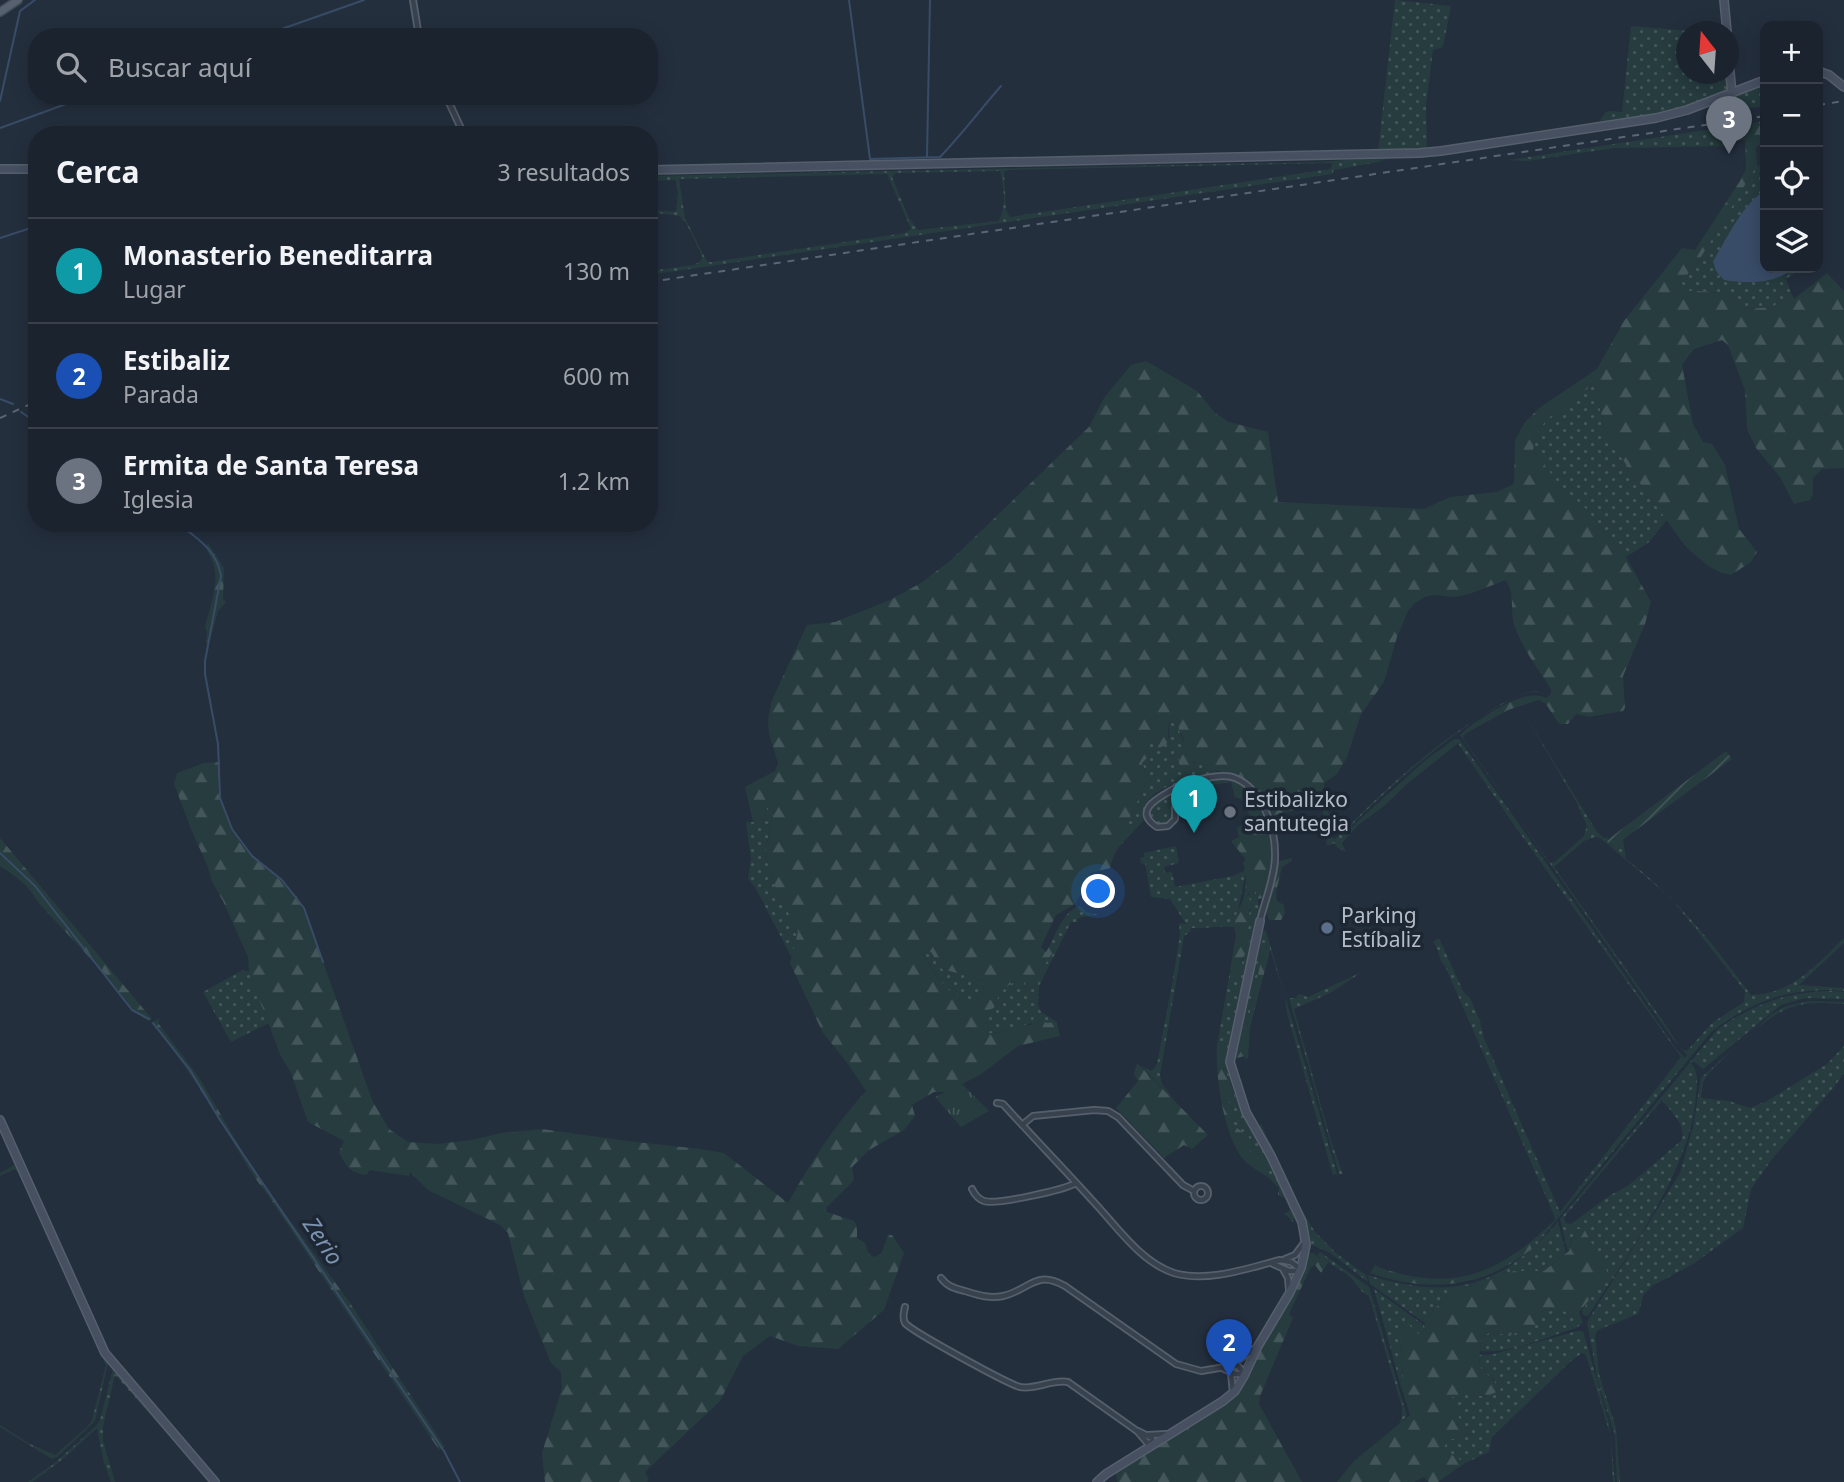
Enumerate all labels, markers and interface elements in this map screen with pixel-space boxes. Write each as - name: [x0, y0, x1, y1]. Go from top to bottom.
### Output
- north arrow: [1676, 21, 1739, 84]
- map controls: [1760, 21, 1823, 273]
- button: +: [1760, 21, 1823, 84]
- search box: [28, 28, 658, 105]
- icon: search: [52, 48, 90, 86]
- text: Buscar aquí: [108, 49, 251, 85]
- button: −: [1760, 84, 1823, 147]
- pin: 3: [1706, 96, 1752, 154]
- button: locate: [1760, 147, 1823, 210]
- text: Cerca: [56, 151, 139, 192]
- text: 3 resultados: [497, 156, 630, 188]
- button: layers: [1760, 210, 1823, 273]
- text: Monasterio Beneditarra: [123, 237, 433, 273]
- text: 1: [72, 255, 86, 287]
- text: 130 m: [563, 255, 630, 287]
- text: Lugar: [123, 273, 186, 305]
- text: Estibaliz: [123, 342, 230, 378]
- text: 2: [72, 360, 86, 392]
- text: 600 m: [563, 360, 630, 392]
- text: Parada: [123, 378, 199, 410]
- text: Ermita de Santa Teresa: [123, 447, 419, 483]
- text: 3: [72, 465, 86, 497]
- text: 1.2 km: [558, 465, 630, 497]
- text: Iglesia: [123, 483, 194, 515]
- pin: 1: [1171, 775, 1217, 833]
- place label: Estibalizko santutegia: [1244, 785, 1349, 837]
- marker: Estibalizko santutegia: [1222, 804, 1238, 820]
- your location: [1081, 874, 1115, 908]
- place label: Parking Estíbaliz: [1341, 901, 1421, 953]
- marker: Parking Estíbaliz: [1319, 920, 1335, 936]
- water label: Zerio: [296, 1209, 352, 1271]
- pin: 2: [1206, 1319, 1252, 1377]

